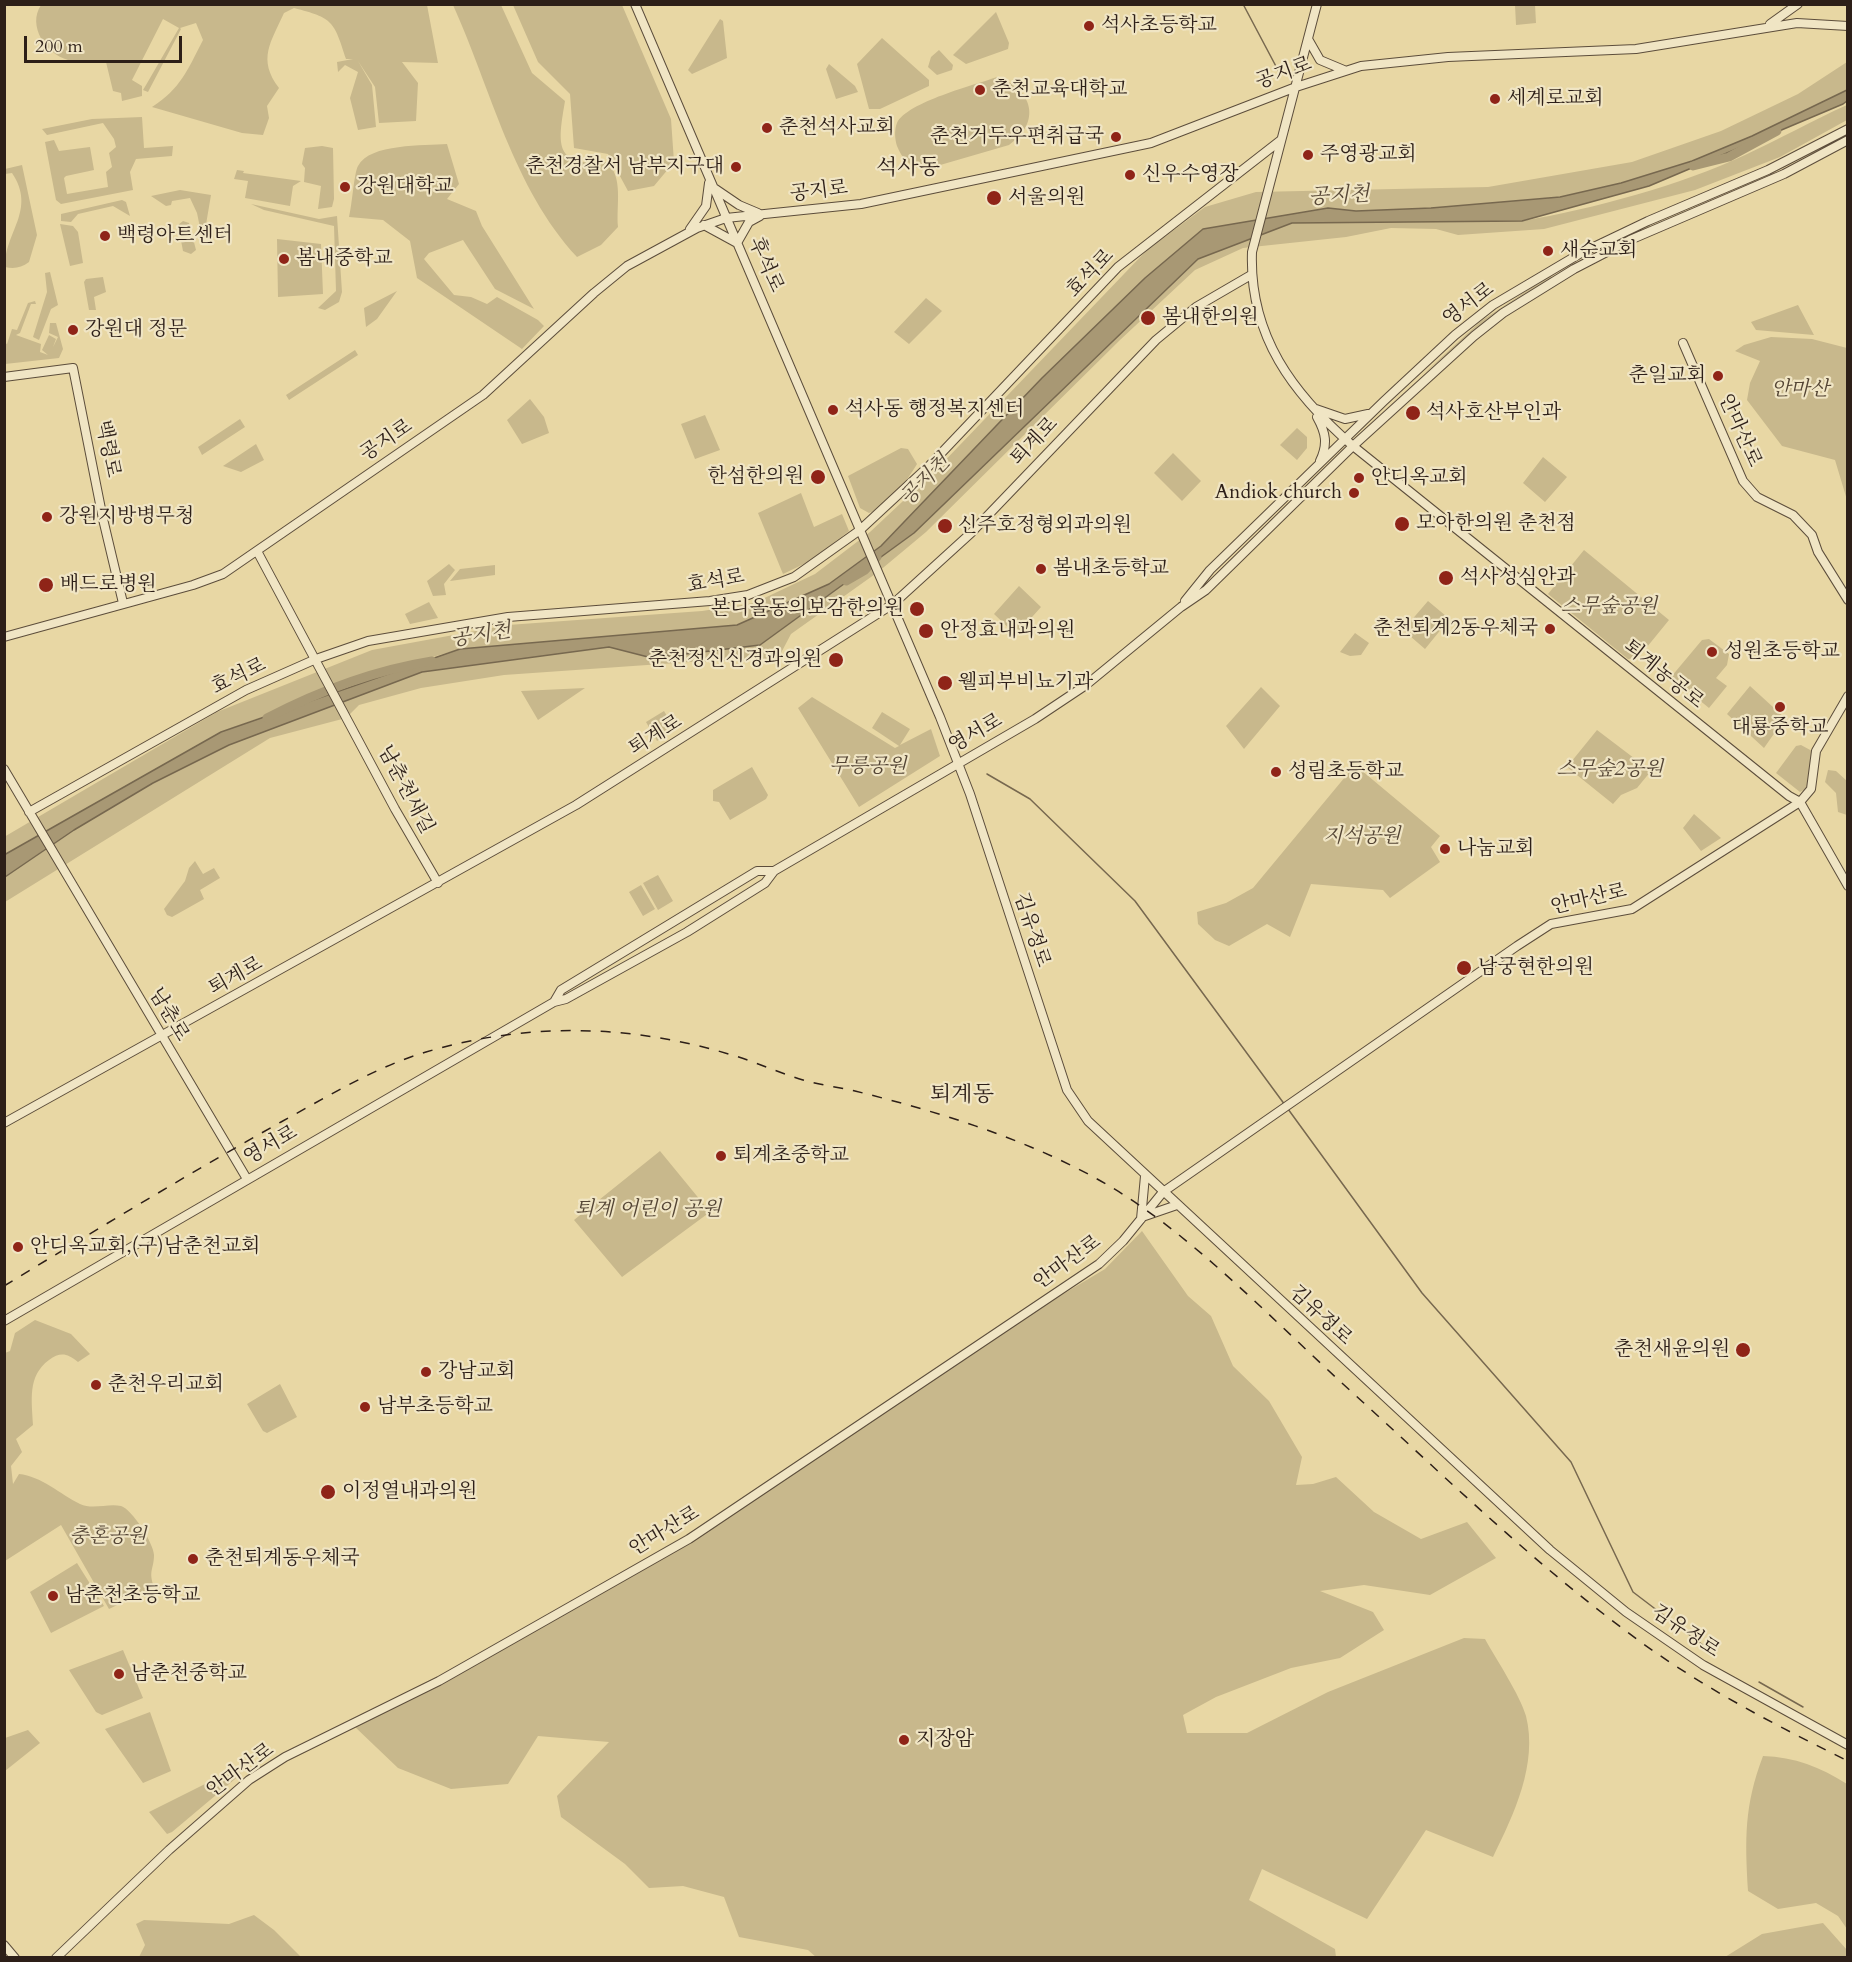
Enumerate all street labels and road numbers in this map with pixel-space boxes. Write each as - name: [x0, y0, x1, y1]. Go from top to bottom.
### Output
- street label: 공지로: [1253, 53, 1315, 95]
- street label: 공지로: [789, 177, 849, 207]
- street label: 후석로: [742, 234, 788, 296]
- street label: 효석로: [1062, 245, 1120, 303]
- street label: 영서로: [1439, 278, 1499, 332]
- street label: 안마산로: [1712, 391, 1766, 471]
- street label: 퇴계로: [1006, 413, 1064, 471]
- street label: 공지로: [356, 415, 418, 467]
- street label: 백령로: [90, 418, 124, 480]
- street label: 효석로: [685, 565, 747, 599]
- street label: 퇴계농공로: [1618, 635, 1708, 715]
- street label: 효석로: [208, 654, 270, 700]
- street label: 영서로: [945, 709, 1007, 759]
- street label: 퇴계로: [625, 710, 687, 762]
- street label: 남춘천새길: [372, 742, 438, 838]
- street label: 안마산로: [1549, 880, 1629, 920]
- street label: 김유정로: [1008, 890, 1054, 970]
- street label: 퇴계로: [205, 952, 267, 1002]
- street label: 남춘로: [143, 984, 193, 1046]
- street label: 영서로: [240, 1121, 302, 1171]
- street label: 안마산로: [1030, 1231, 1106, 1295]
- street label: 김유정로: [1284, 1281, 1356, 1351]
- street label: 안마산로: [626, 1502, 704, 1562]
- street label: 김유정로: [1646, 1600, 1724, 1664]
- street label: 안마산로: [203, 1739, 279, 1803]

